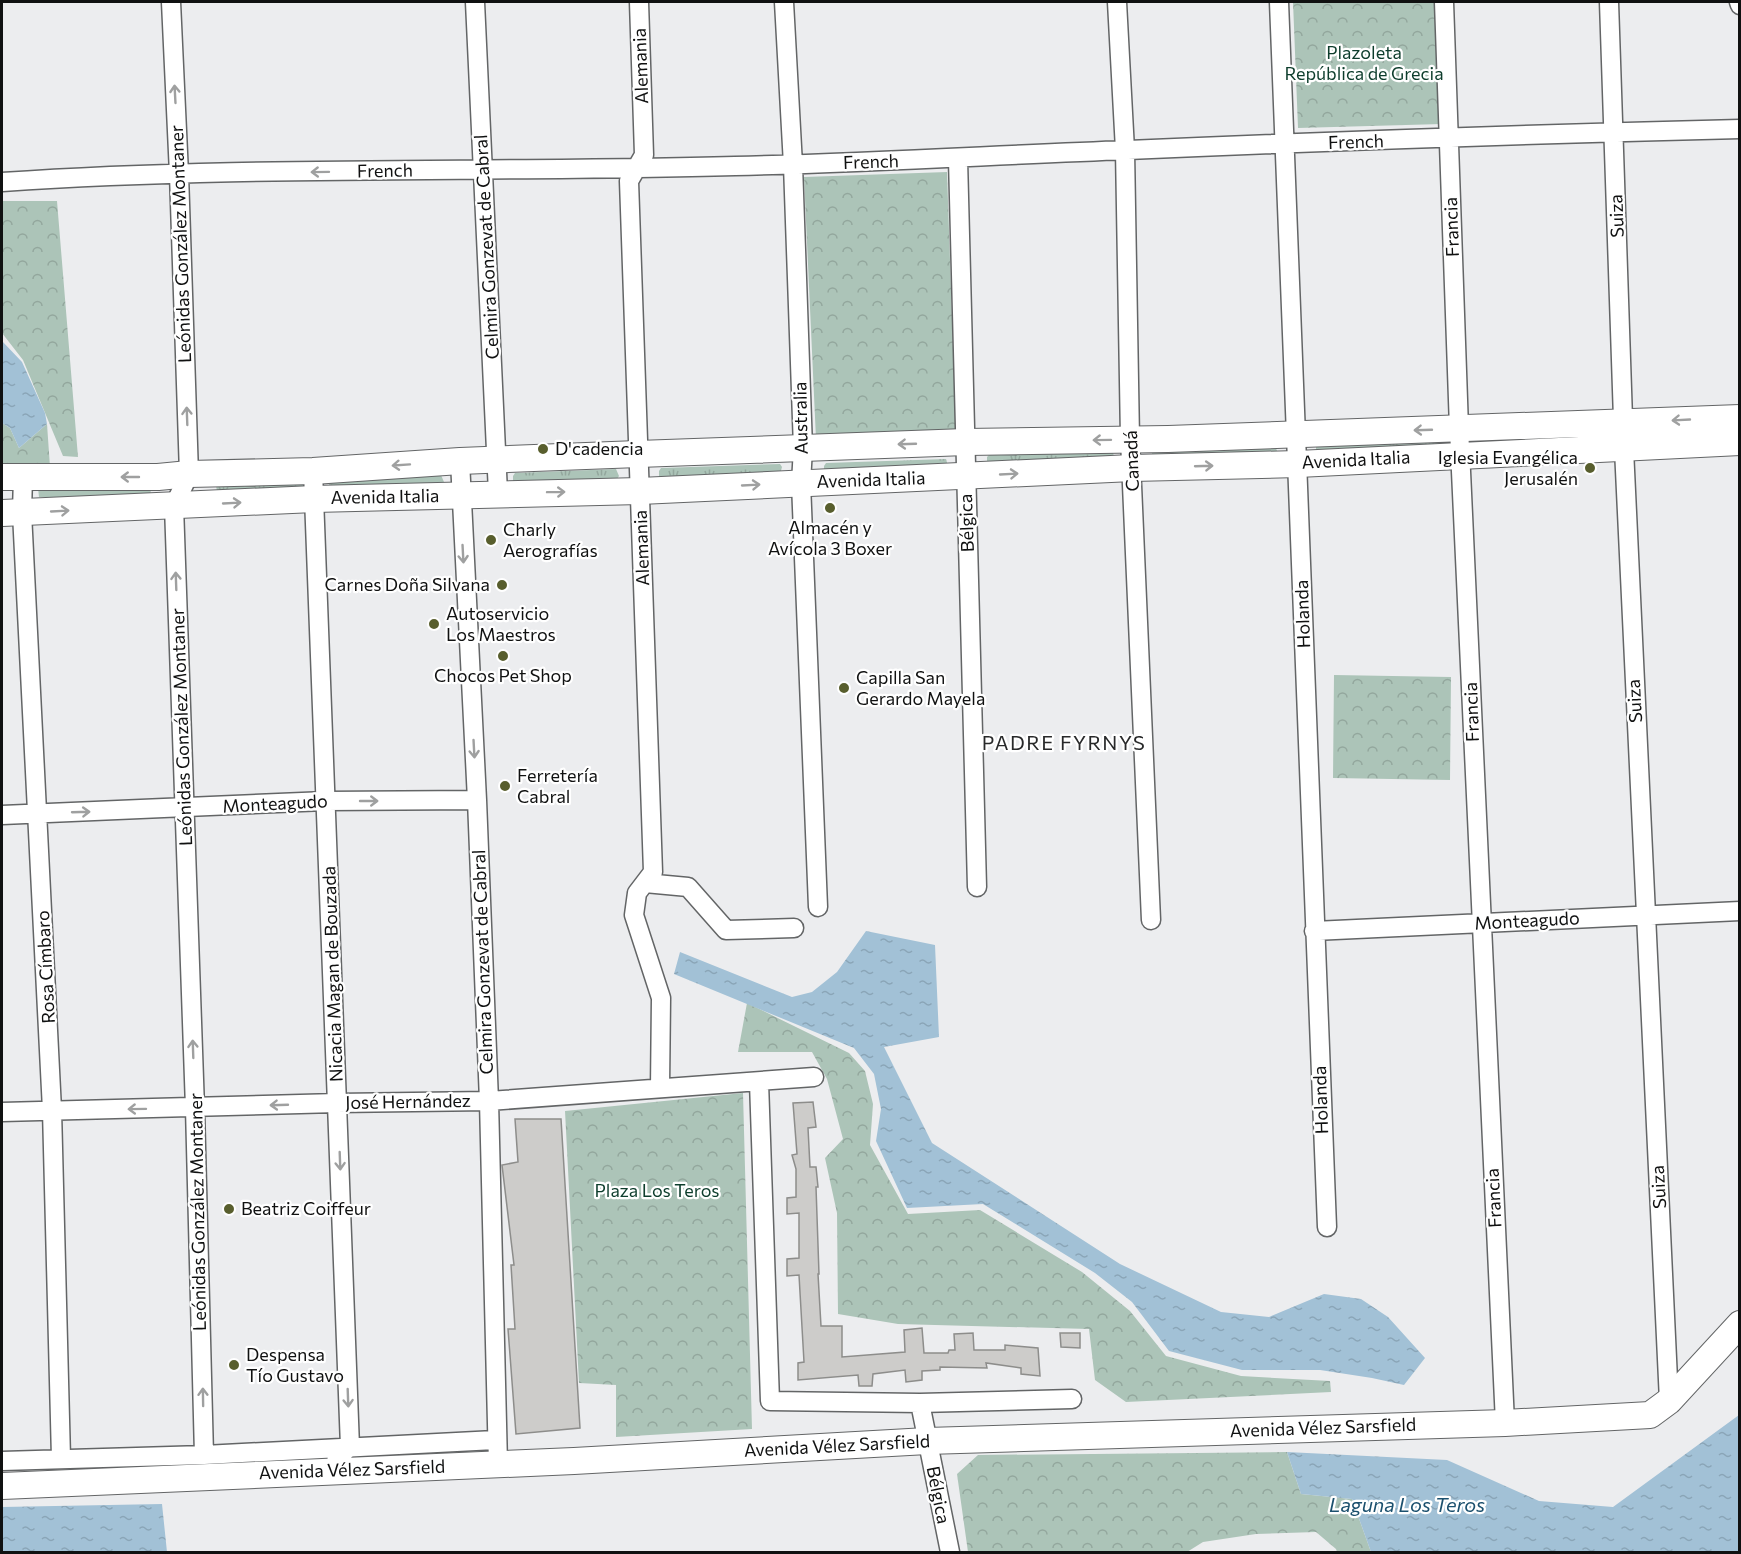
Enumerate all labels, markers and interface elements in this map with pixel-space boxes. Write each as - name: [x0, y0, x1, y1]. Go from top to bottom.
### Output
- street label: Alemania: [628, 28, 652, 104]
- park label: Plazoleta República de Grecia: [1284, 41, 1444, 84]
- one-way arrow: [170, 85, 181, 105]
- street label: Leónidas González Montaner: [165, 125, 195, 363]
- street label: French: [1328, 129, 1384, 153]
- street label: Celmira Gonzevat de Cabral: [469, 134, 503, 360]
- street label: French: [843, 149, 899, 173]
- street label: French: [357, 159, 413, 181]
- one-way arrow: [311, 166, 331, 177]
- street label: Suiza: [1604, 194, 1628, 238]
- street label: Francia: [1439, 197, 1463, 257]
- street label: Australia: [788, 381, 812, 455]
- one-way arrow: [181, 406, 192, 426]
- one-way arrow: [1672, 415, 1692, 426]
- one-way arrow: [1414, 424, 1434, 435]
- street label: Canadá: [1119, 430, 1143, 492]
- one-way arrow: [1093, 434, 1113, 446]
- place label: D'cadencia: [555, 437, 643, 459]
- one-way arrow: [898, 439, 918, 450]
- marker: D'cadencia: [536, 442, 550, 456]
- street label: Avenida Italia: [1301, 445, 1411, 473]
- place label: Iglesia Evangélica Jerusalén: [1438, 446, 1578, 489]
- one-way arrow: [392, 460, 412, 471]
- one-way arrow: [1193, 461, 1213, 472]
- marker: Iglesia Evangélica Jerusalén: [1583, 461, 1597, 475]
- street label: Avenida Italia: [816, 466, 926, 492]
- one-way arrow: [999, 468, 1019, 479]
- one-way arrow: [121, 471, 141, 483]
- one-way arrow: [741, 480, 761, 491]
- street label: Avenida Italia: [330, 484, 440, 508]
- one-way arrow: [546, 486, 566, 498]
- street label: Bélgica: [954, 493, 978, 553]
- one-way arrow: [222, 497, 242, 508]
- marker: Almacén y Avícola 3 Boxer: [823, 501, 837, 515]
- one-way arrow: [49, 505, 69, 516]
- street label: Alemania: [629, 510, 653, 586]
- place label: Almacén y Avícola 3 Boxer: [768, 516, 892, 559]
- place label: Charly Aerografías: [503, 518, 598, 561]
- marker: Charly Aerografías: [484, 533, 498, 547]
- one-way arrow: [458, 544, 469, 563]
- one-way arrow: [171, 572, 182, 592]
- place label: Carnes Doña Silvana: [324, 573, 490, 595]
- marker: Carnes Doña Silvana: [495, 578, 509, 592]
- street label: Holanda: [1290, 579, 1314, 649]
- place label: Autoservicio Los Maestros: [446, 602, 556, 645]
- street label: Leónidas González Montaner: [166, 608, 196, 846]
- marker: Autoservicio Los Maestros: [427, 617, 441, 631]
- marker: Chocos Pet Shop: [496, 649, 510, 663]
- place label: Chocos Pet Shop: [434, 664, 572, 686]
- place label: Capilla San Gerardo Mayela: [856, 666, 985, 709]
- street label: Suiza: [1622, 679, 1646, 723]
- marker: Capilla San Gerardo Mayela: [837, 681, 851, 695]
- street label: Francia: [1459, 682, 1483, 742]
- district label: PADRE FYRNYS: [982, 730, 1146, 754]
- one-way arrow: [468, 738, 479, 758]
- place label: Ferretería Cabral: [517, 764, 598, 807]
- marker: Ferretería Cabral: [498, 779, 512, 793]
- street label: Monteagudo: [222, 789, 328, 817]
- one-way arrow: [359, 795, 379, 807]
- one-way arrow: [70, 807, 90, 818]
- street label: Celmira Gonzevat de Cabral: [467, 849, 497, 1075]
- street label: Nicacia Magan de Bouzada: [317, 866, 347, 1082]
- street label: Monteagudo: [1474, 906, 1580, 934]
- street label: Rosa Címbaro: [31, 910, 59, 1024]
- one-way arrow: [188, 1040, 199, 1060]
- street label: Holanda: [1308, 1065, 1332, 1135]
- street label: José Hernández: [345, 1089, 471, 1113]
- street label: Leónidas González Montaner: [184, 1093, 210, 1331]
- one-way arrow: [269, 1099, 289, 1110]
- one-way arrow: [127, 1103, 147, 1114]
- one-way arrow: [334, 1151, 345, 1171]
- street label: Suiza: [1646, 1165, 1670, 1209]
- street label: Francia: [1480, 1168, 1506, 1228]
- park label: Plaza Los Teros: [595, 1179, 719, 1201]
- place label: Beatriz Coiffeur: [241, 1197, 371, 1219]
- marker: Beatriz Coiffeur: [222, 1202, 236, 1216]
- place label: Despensa Tío Gustavo: [246, 1343, 344, 1386]
- marker: Despensa Tío Gustavo: [227, 1358, 241, 1372]
- one-way arrow: [197, 1387, 208, 1407]
- one-way arrow: [343, 1388, 354, 1408]
- street label: Avenida Vélez Sarsfield: [1229, 1413, 1417, 1441]
- street label: Avenida Vélez Sarsfield: [743, 1429, 931, 1461]
- street label: Avenida Vélez Sarsfield: [258, 1455, 446, 1483]
- street label: Bélgica: [923, 1464, 955, 1526]
- water label: Laguna Los Teros: [1329, 1492, 1485, 1516]

